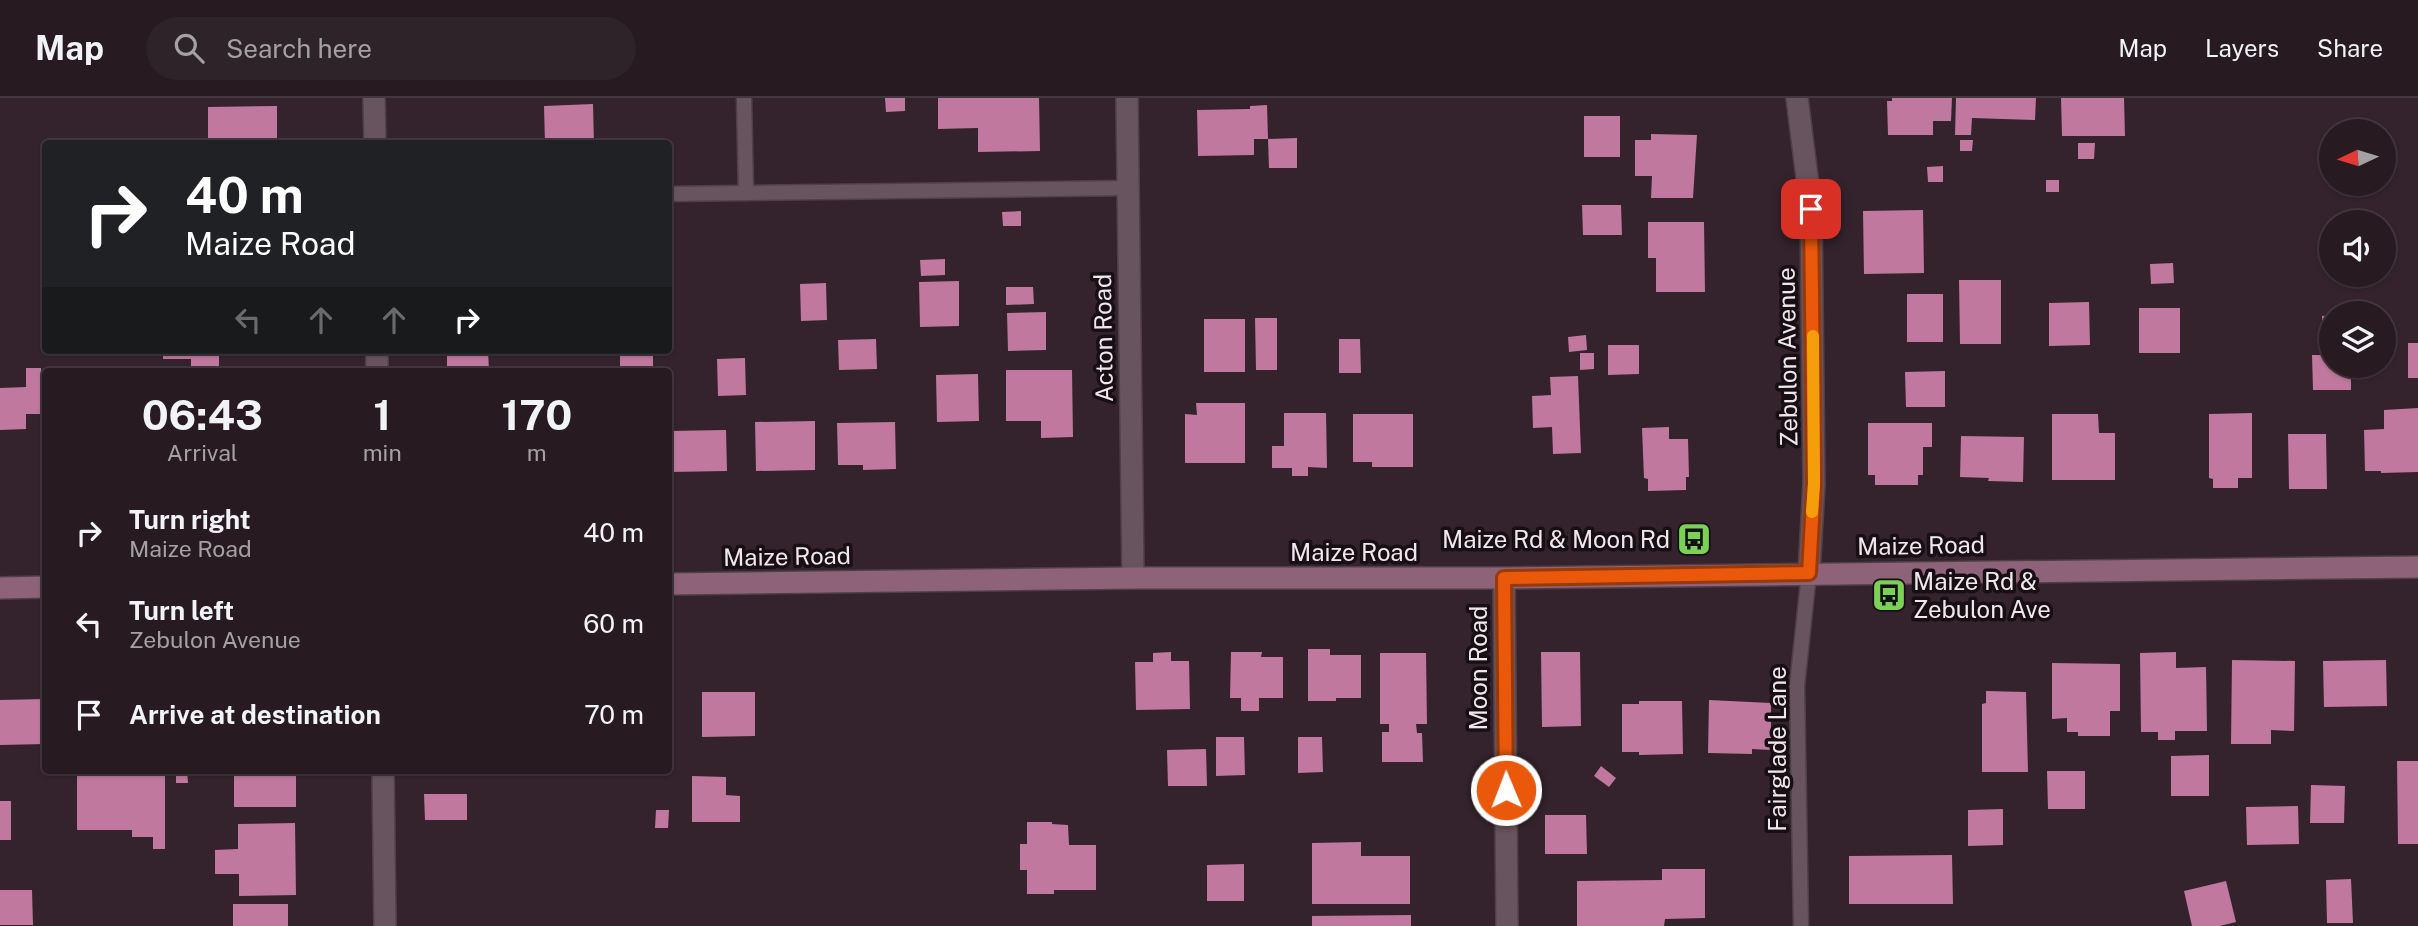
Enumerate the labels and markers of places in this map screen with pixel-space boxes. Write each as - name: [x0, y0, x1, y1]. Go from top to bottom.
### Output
- pin: [1781, 179, 1841, 239]
- bus stop icon: Maize Rd & Moon Rd: [1675, 520, 1713, 558]
- place label: Maize Rd & Moon Rd: [1442, 525, 1670, 553]
- place label: Maize Rd & Zebulon Ave: [1913, 567, 2051, 623]
- bus stop icon: Maize Rd & Zebulon Ave: [1870, 576, 1908, 614]

